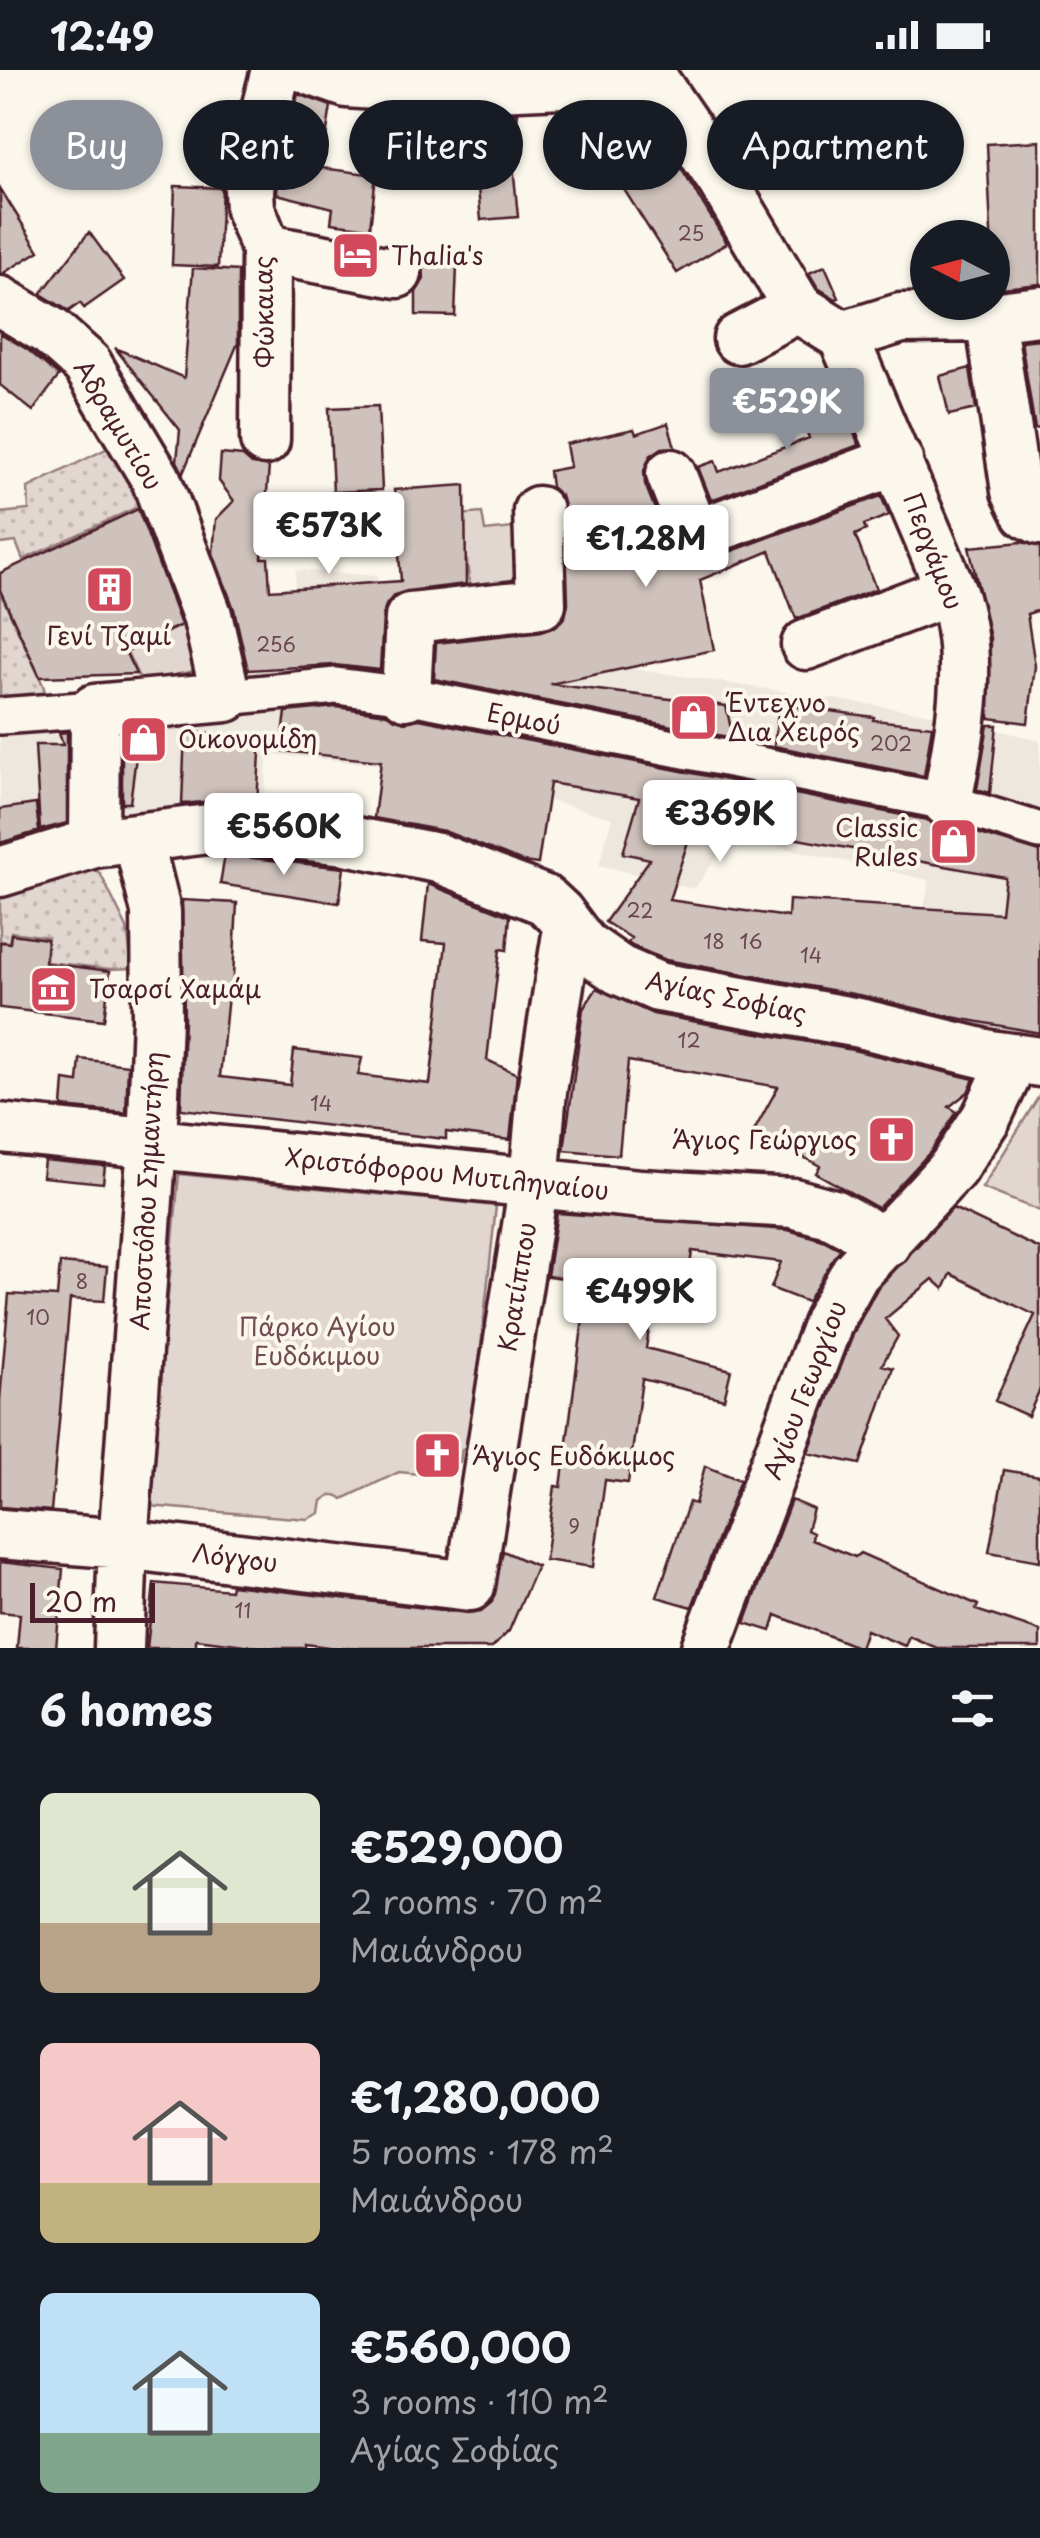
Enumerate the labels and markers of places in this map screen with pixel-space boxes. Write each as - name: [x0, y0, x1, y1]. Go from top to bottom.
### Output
- hotel icon: Thalia's: [330, 230, 382, 282]
- place label: Thalia's: [391, 236, 483, 274]
- pin: €529K: [717, 368, 857, 453]
- pin: €573K: [259, 492, 399, 577]
- pin: €1.28M: [565, 505, 727, 590]
- building icon: Γενί Τζαμί: [83, 564, 135, 616]
- place label: Γενί Τζαμί: [46, 616, 172, 654]
- place label: Έντεχνο Δια Χειρός: [725, 683, 860, 750]
- shop icon: Έντεχνο Δια Χειρός: [667, 691, 719, 743]
- shop icon: Οικονομίδη: [117, 713, 169, 765]
- place label: Οικονομίδη: [178, 719, 317, 757]
- pin: €369K: [650, 780, 790, 865]
- pin: €560K: [214, 793, 354, 878]
- place label: Classic Rules: [835, 808, 918, 875]
- shop icon: Classic Rules: [927, 816, 979, 868]
- museum icon: Τσαρσί Χαμάμ: [28, 963, 80, 1015]
- place label: Τσαρσί Χαμάμ: [89, 969, 261, 1007]
- church icon: Άγιος Γεώργιος: [866, 1114, 918, 1166]
- place label: Άγιος Γεώργιος: [672, 1120, 857, 1158]
- pin: €499K: [570, 1258, 710, 1343]
- church icon: Άγιος Ευδόκιμος: [411, 1430, 463, 1482]
- place label: Άγιος Ευδόκιμος: [472, 1436, 675, 1474]

